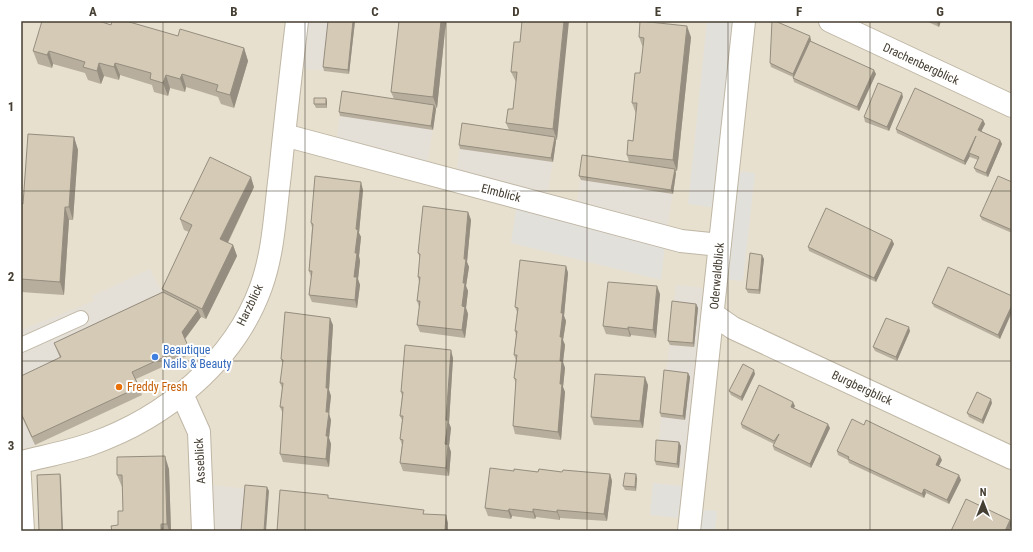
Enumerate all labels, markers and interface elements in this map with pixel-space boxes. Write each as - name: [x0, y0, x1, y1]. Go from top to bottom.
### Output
- text: A: [89, 4, 97, 19]
- text: B: [230, 4, 238, 19]
- text: C: [371, 4, 379, 19]
- text: D: [512, 4, 520, 19]
- text: E: [655, 4, 662, 19]
- text: F: [796, 4, 802, 19]
- text: G: [936, 4, 944, 19]
- street label: Drachenbergblick: [881, 40, 962, 88]
- text: 1: [8, 99, 14, 114]
- street label: Elmblick: [480, 181, 523, 205]
- street label: Oderwaldblick: [707, 241, 727, 310]
- text: 2: [8, 269, 15, 284]
- street label: Harzblick: [234, 281, 266, 328]
- place label: Beautique Nails & Beauty: [163, 343, 231, 371]
- marker: Beautique Nails & Beauty: [150, 352, 160, 362]
- street label: Burgbergblick: [829, 368, 895, 408]
- place label: Freddy Fresh: [127, 380, 188, 394]
- marker: Freddy Fresh: [114, 382, 124, 392]
- street label: Asseblick: [192, 437, 208, 484]
- text: 3: [8, 438, 14, 453]
- north arrow: [963, 482, 1003, 522]
- text: N: [980, 486, 987, 499]

